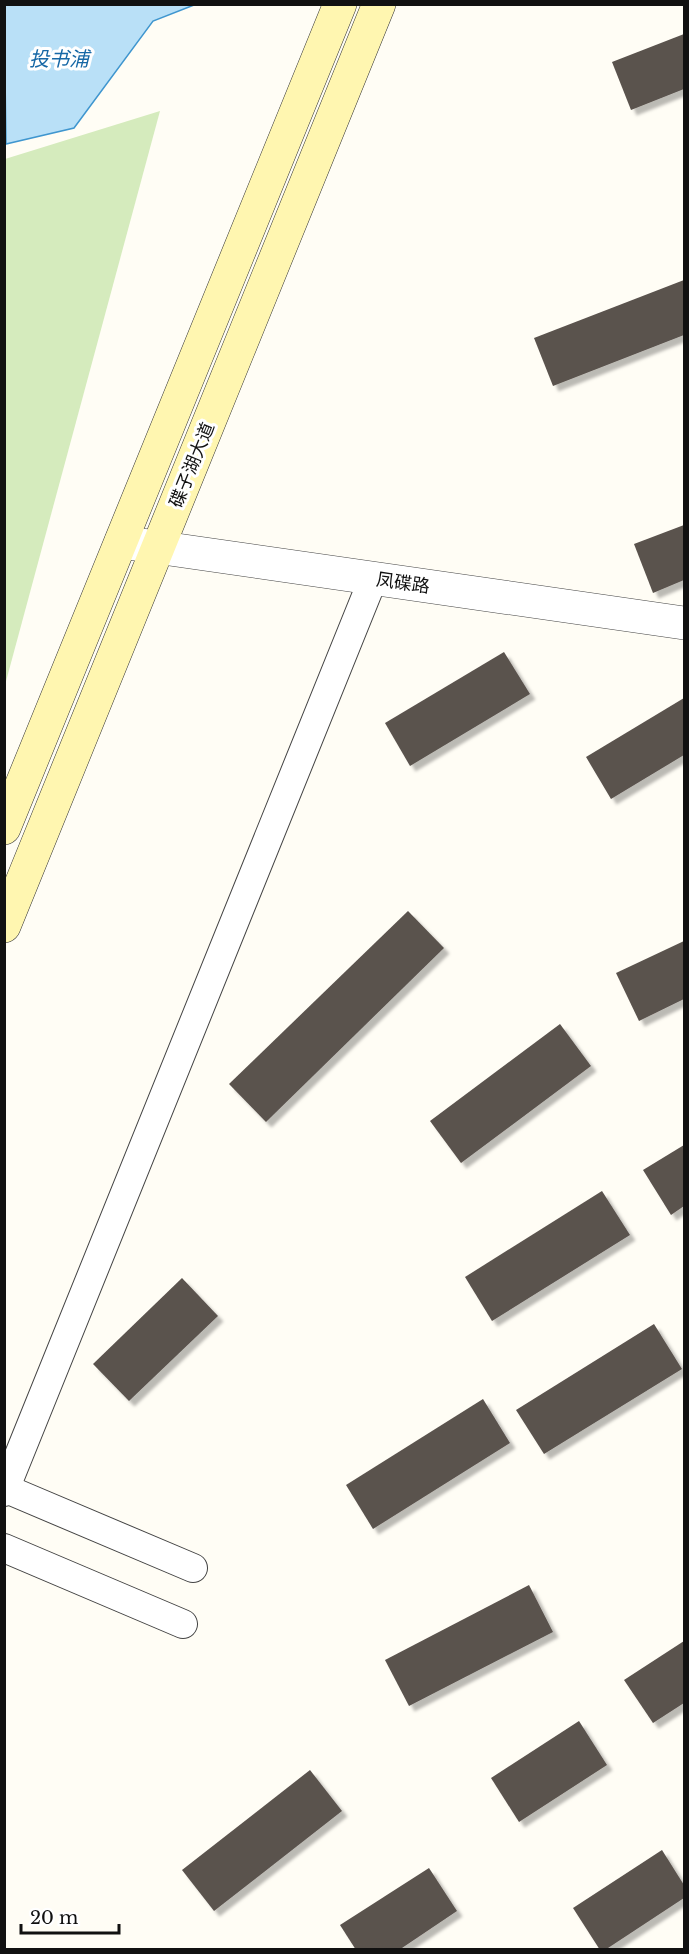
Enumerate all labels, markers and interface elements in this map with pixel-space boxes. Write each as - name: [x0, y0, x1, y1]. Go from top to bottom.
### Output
- water label: 投书浦: [29, 47, 92, 71]
- street label: 碟子湖大道: [165, 419, 219, 511]
- street label: 凤碟路: [375, 568, 431, 598]
- scale bar: [21, 1897, 118, 1935]
- text: 20 m: [30, 1907, 78, 1929]

